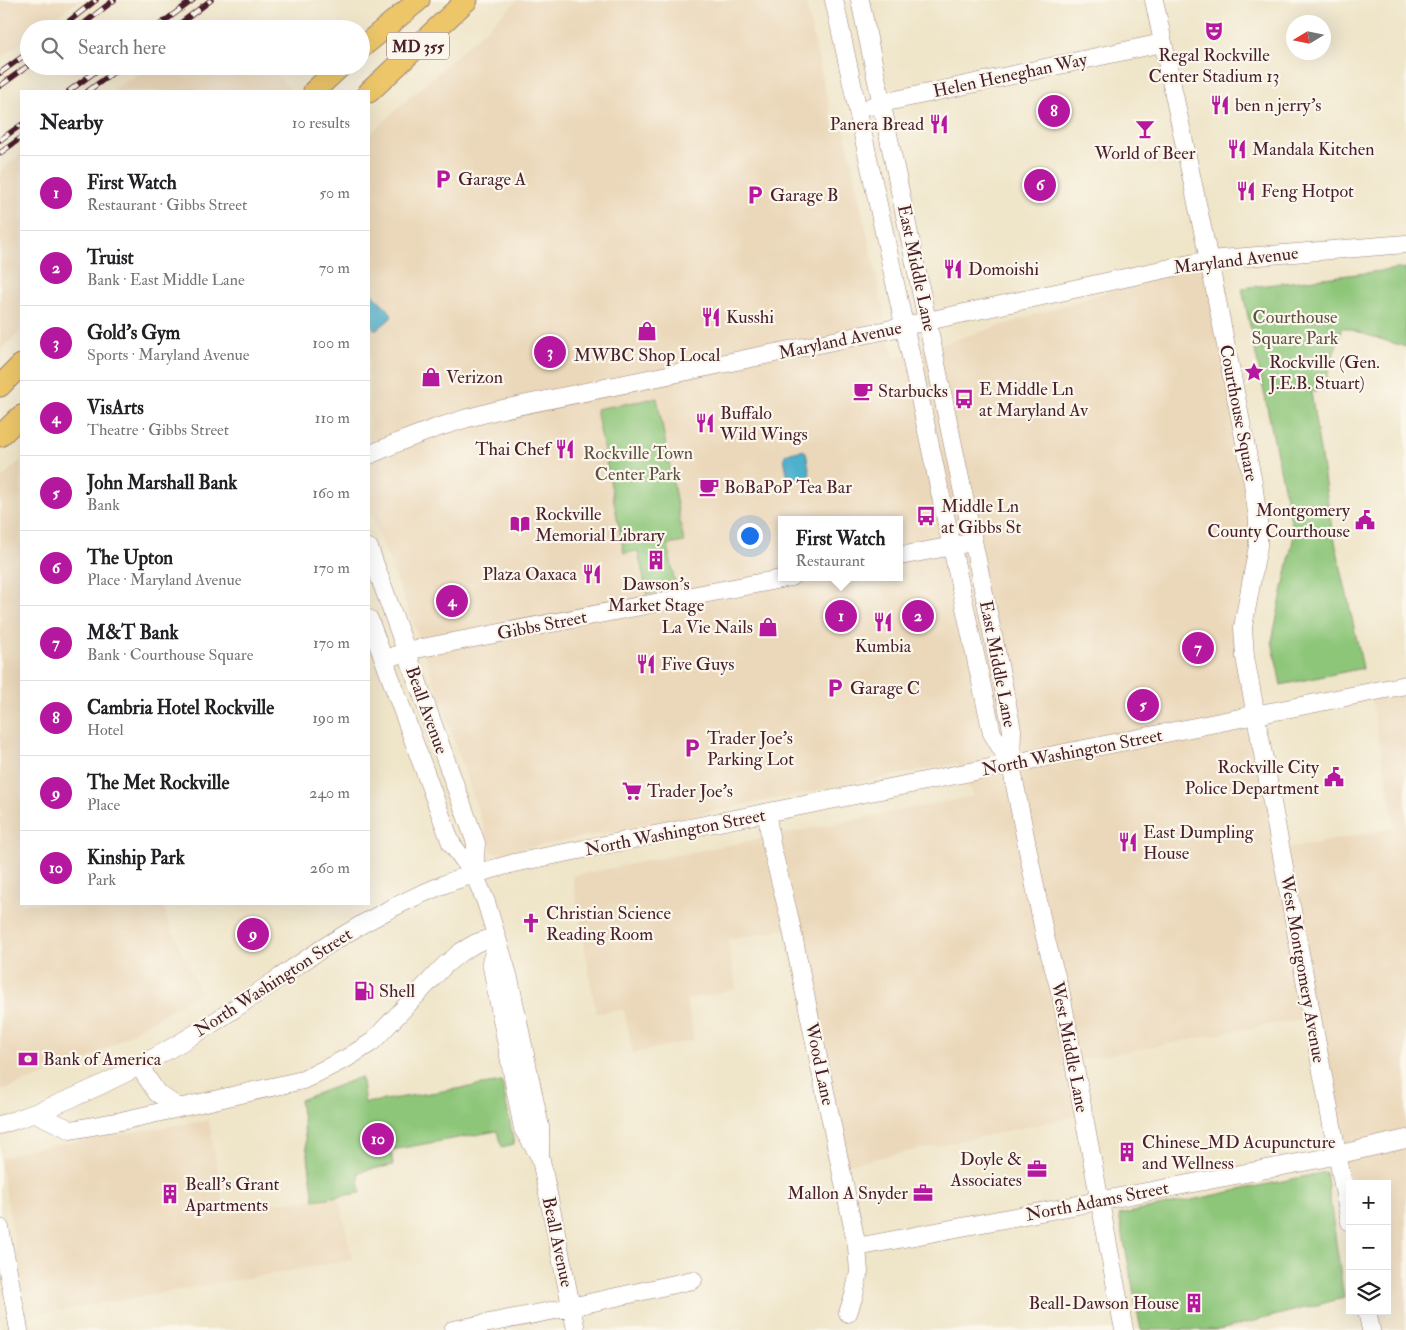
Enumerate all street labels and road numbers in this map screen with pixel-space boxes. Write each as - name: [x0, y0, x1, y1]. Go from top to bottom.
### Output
- road number: MD 355: [387, 32, 449, 59]
- street label: Helen Heneghan Way: [931, 48, 1090, 103]
- street label: East Middle Lane: [892, 203, 941, 334]
- street label: Maryland Avenue: [1173, 241, 1300, 280]
- street label: Maryland Avenue: [776, 316, 904, 365]
- street label: Courthouse Square: [1214, 343, 1263, 484]
- street label: East Middle Lane: [974, 599, 1021, 730]
- street label: Gibbs Street: [495, 606, 589, 645]
- street label: Beall Avenue: [400, 663, 453, 758]
- street label: North Washington Street: [980, 724, 1165, 781]
- street label: North Washington Street: [583, 804, 768, 861]
- street label: West Montgomery Avenue: [1274, 872, 1330, 1065]
- street label: North Washington Street: [190, 923, 357, 1042]
- street label: West Middle Lane: [1045, 979, 1094, 1115]
- street label: Wood Lane: [799, 1020, 840, 1108]
- street label: North Adams Street: [1024, 1176, 1171, 1227]
- street label: Beall Avenue: [537, 1195, 578, 1290]

